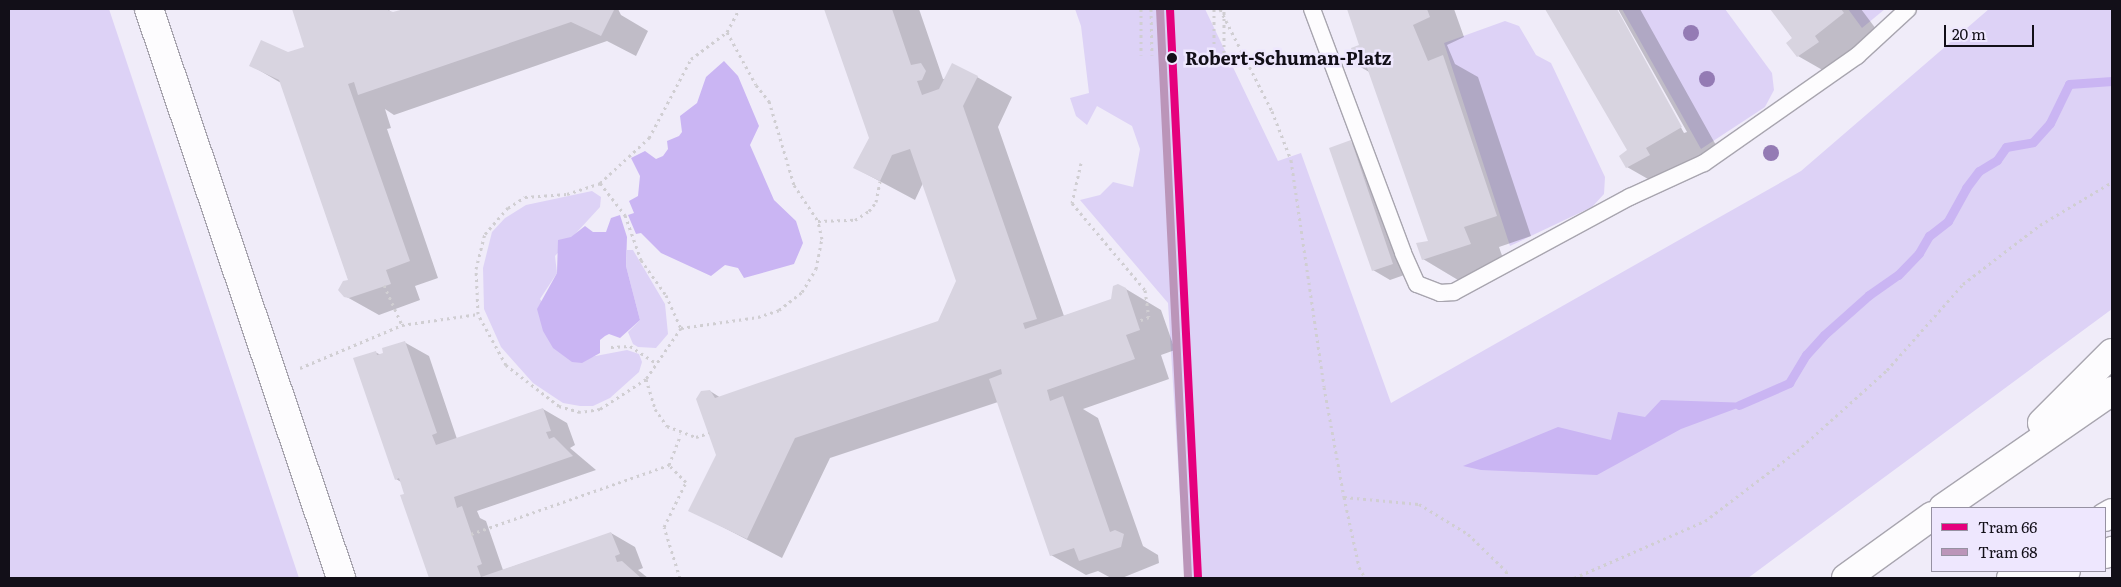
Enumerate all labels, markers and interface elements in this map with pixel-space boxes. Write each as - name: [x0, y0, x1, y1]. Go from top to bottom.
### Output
- scale bar: [1946, 15, 2036, 47]
- text: 20 m: [1952, 22, 1986, 45]
- place label: Robert-Schuman-Platz: [1185, 47, 1391, 69]
- marker: Robert-Schuman-Platz: [1163, 49, 1181, 67]
- legend: [1931, 507, 2106, 572]
- text: Tram 66: [1978, 515, 2037, 538]
- text: Tram 68: [1978, 540, 2038, 563]

